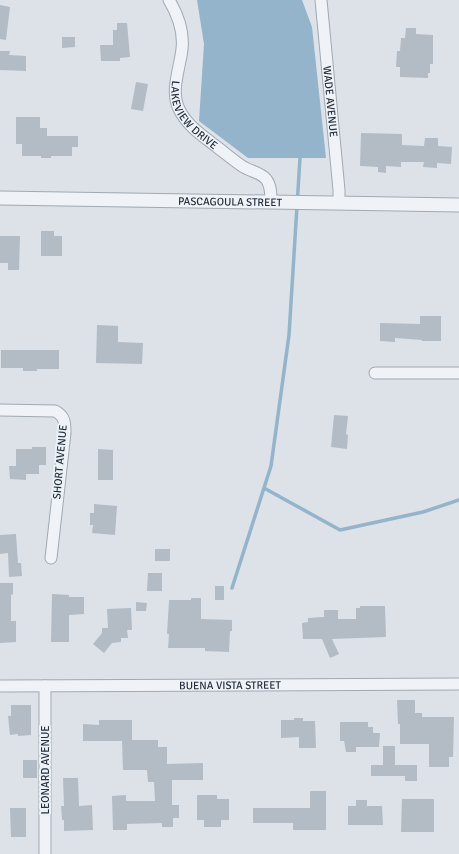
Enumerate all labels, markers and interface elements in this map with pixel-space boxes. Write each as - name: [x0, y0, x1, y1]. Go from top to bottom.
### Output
- street label: WADE AVENUE: [321, 65, 340, 138]
- street label: LAKEVIEW DRIVE: [169, 80, 220, 152]
- street label: PASCAGOULA STREET: [178, 194, 283, 209]
- street label: SHORT AVENUE: [50, 424, 70, 500]
- street label: BUENA VISTA STREET: [179, 678, 282, 692]
- street label: LEONARD AVENUE: [39, 725, 52, 815]

